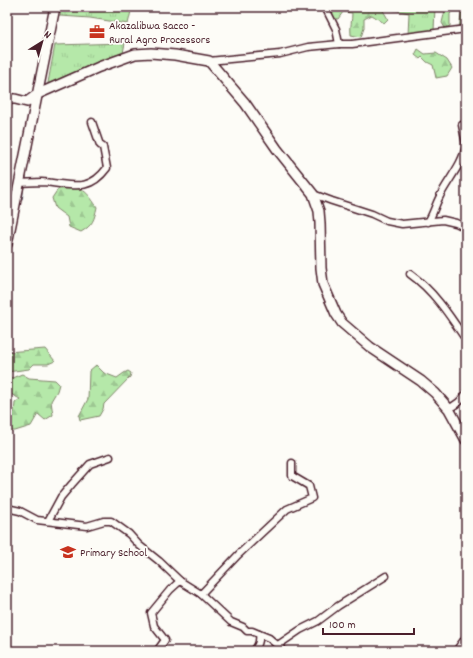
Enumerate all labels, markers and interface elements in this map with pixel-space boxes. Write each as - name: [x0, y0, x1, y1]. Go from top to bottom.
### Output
- place label: Akazalibwa Sacco - Rural Agro Processors: [109, 18, 210, 49]
- north arrow: [22, 22, 62, 62]
- office icon: Akazalibwa Sacco - Rural Agro Processors: [88, 23, 106, 41]
- text: N: [40, 28, 54, 44]
- school or university icon: Primary School: [59, 543, 77, 561]
- place label: Primary School: [80, 545, 147, 562]
- scale bar: [323, 610, 414, 636]
- text: 100 m: [329, 617, 356, 634]

